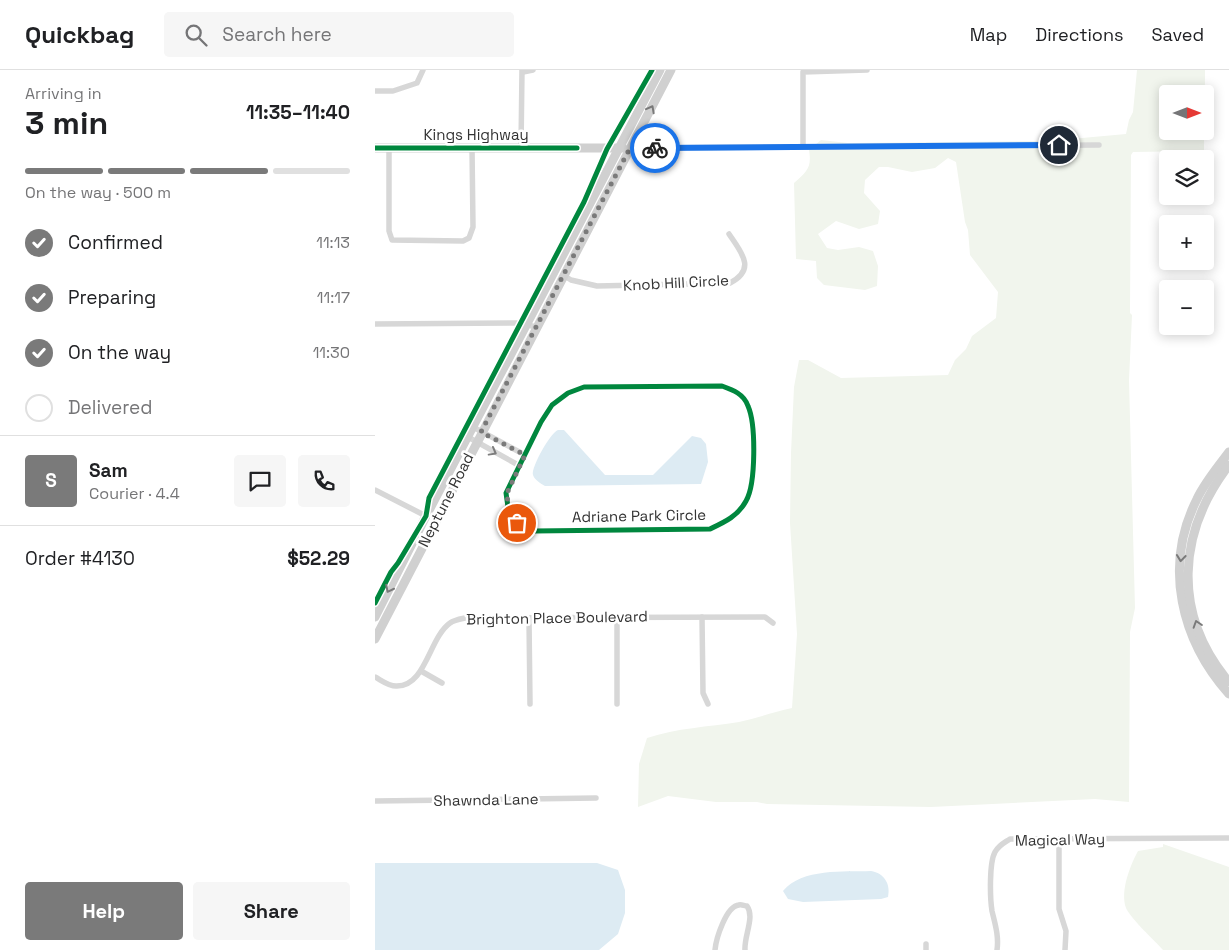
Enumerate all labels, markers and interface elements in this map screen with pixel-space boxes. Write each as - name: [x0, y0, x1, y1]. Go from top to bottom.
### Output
- search box: [164, 12, 514, 57]
- text: Quickbag: [25, 19, 134, 50]
- icon: search: [182, 21, 210, 49]
- text: Search here: [222, 22, 332, 47]
- text: Map: [970, 23, 1007, 46]
- text: Directions: [1035, 23, 1124, 46]
- text: Saved: [1152, 23, 1204, 46]
- text: Arriving in: [25, 83, 102, 104]
- north arrow: [1159, 85, 1214, 140]
- map controls: [1159, 85, 1214, 335]
- text: 11:35–11:40: [246, 100, 350, 125]
- text: 3 min: [25, 103, 108, 143]
- one-way arrow: [644, 105, 654, 114]
- courier: [630, 123, 680, 173]
- pin: [1038, 124, 1080, 166]
- street label: Kings Highway: [423, 125, 529, 144]
- icon: home: [1045, 131, 1073, 159]
- icon: bike: [641, 134, 669, 162]
- button: layers: [1159, 150, 1214, 205]
- text: On the way · 500 m: [25, 182, 171, 203]
- button: +: [1159, 215, 1214, 270]
- icon: check: [25, 229, 53, 257]
- text: Confirmed: [68, 230, 163, 255]
- text: 11:13: [316, 232, 350, 253]
- street label: Knob Hill Circle: [623, 270, 730, 295]
- button: −: [1159, 280, 1214, 335]
- icon: check: [25, 284, 53, 312]
- text: Preparing: [68, 285, 156, 310]
- text: 11:17: [317, 287, 350, 308]
- icon: check: [25, 339, 53, 367]
- text: On the way: [68, 340, 171, 365]
- text: 11:30: [313, 342, 350, 363]
- text: Delivered: [68, 395, 153, 420]
- one-way arrow: [488, 445, 497, 455]
- street label: Neptune Road: [414, 450, 477, 550]
- button: chat: [234, 455, 286, 507]
- button: phone: [298, 455, 350, 507]
- text: Sam: [89, 458, 128, 483]
- text: S: [45, 468, 57, 493]
- text: Courier · 4.4: [89, 483, 180, 504]
- pin: [496, 502, 538, 544]
- street label: Adriane Park Circle: [572, 505, 706, 526]
- icon: bag: [503, 509, 531, 537]
- text: Order #4130: [25, 546, 135, 571]
- text: $52.29: [287, 546, 350, 571]
- one-way arrow: [1175, 554, 1186, 562]
- one-way arrow: [385, 584, 395, 593]
- street label: Brighton Place Boulevard: [466, 606, 648, 629]
- one-way arrow: [1192, 621, 1202, 629]
- street label: Shawnda Lane: [433, 789, 539, 810]
- street label: Magical Way: [1015, 829, 1105, 850]
- button: Help: [25, 882, 183, 940]
- button: Share: [193, 882, 350, 940]

